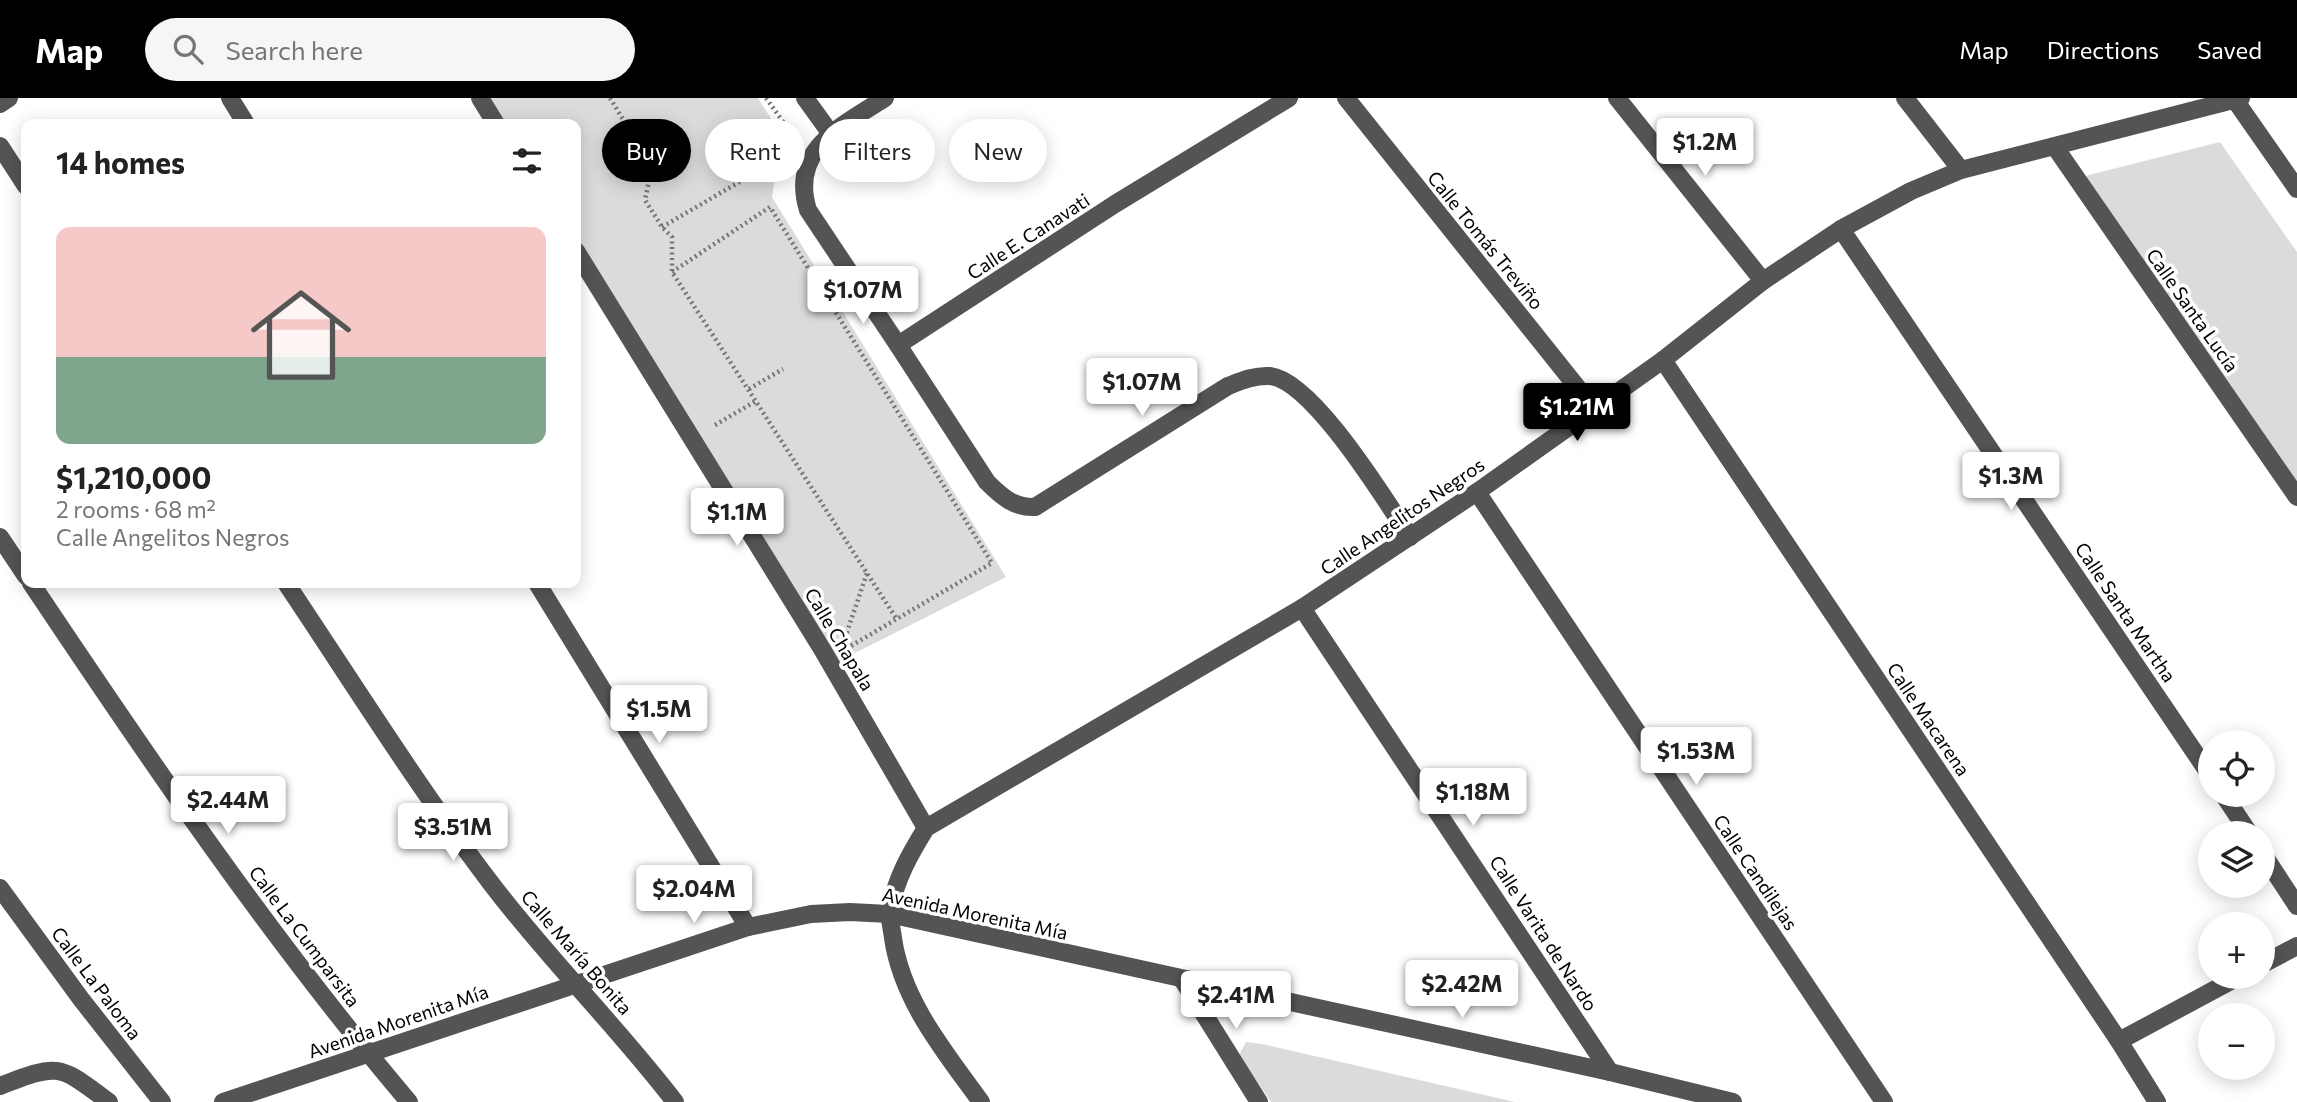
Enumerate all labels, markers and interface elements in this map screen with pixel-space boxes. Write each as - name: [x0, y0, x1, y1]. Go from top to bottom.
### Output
- search box: [145, 18, 635, 81]
- text: Map: [35, 29, 103, 70]
- icon: search: [169, 30, 207, 68]
- text: Search here: [225, 34, 363, 65]
- text: Map: [1959, 35, 2009, 64]
- text: Directions: [2047, 35, 2159, 64]
- text: Saved: [2197, 35, 2262, 64]
- pin: $1.2M: [1656, 118, 1754, 178]
- chip: Buy: [602, 119, 691, 182]
- chip: Rent: [705, 119, 805, 182]
- chip: Filters: [819, 119, 935, 182]
- chip: New: [949, 119, 1047, 182]
- text: $1.2M: [1673, 127, 1737, 155]
- icon: filters: [508, 142, 546, 180]
- text: 14 homes: [56, 143, 185, 180]
- street label: Calle Tomás Treviño: [1423, 166, 1549, 314]
- street label: Calle E. Canavati: [962, 188, 1094, 284]
- street label: Calle Santa Lucía: [2142, 244, 2244, 376]
- pin: $1.07M: [806, 266, 920, 326]
- icon: home: [238, 272, 364, 398]
- text: $1.07M: [823, 275, 903, 303]
- pin: $1.07M: [1085, 358, 1199, 418]
- text: $1.07M: [1102, 367, 1182, 395]
- pin: $1.21M: [1520, 384, 1634, 443]
- text: $1.21M: [1539, 392, 1615, 420]
- pin: $1.3M: [1962, 452, 2060, 512]
- street label: Calle Angelitos Negros: [1316, 453, 1488, 579]
- text: $1,210,000: [56, 458, 211, 495]
- text: $1.3M: [1978, 461, 2044, 489]
- pin: $1.1M: [688, 489, 786, 548]
- text: 2 rooms · 68 m²: [56, 495, 216, 523]
- text: $1.1M: [707, 497, 767, 525]
- text: Calle Angelitos Negros: [56, 523, 290, 551]
- street label: Calle Santa Martha: [2071, 538, 2181, 686]
- street label: Calle Chapala: [800, 583, 880, 695]
- street label: Calle Macarena: [1883, 658, 1975, 780]
- pin: $1.5M: [610, 686, 708, 745]
- text: $1.5M: [626, 694, 692, 722]
- pin: $1.53M: [1639, 728, 1753, 787]
- map controls: [2198, 730, 2275, 1080]
- button: locate: [2198, 730, 2275, 807]
- text: $1.53M: [1657, 736, 1735, 764]
- pin: $1.18M: [1416, 768, 1530, 828]
- pin: $2.44M: [171, 776, 285, 836]
- text: $1.18M: [1436, 777, 1510, 805]
- text: $2.44M: [187, 785, 269, 813]
- pin: $3.51M: [396, 804, 510, 863]
- street label: Calle Candilejas: [1709, 810, 1803, 934]
- text: $3.51M: [414, 812, 492, 840]
- button: layers: [2198, 821, 2275, 898]
- street label: Calle Varita de Nardo: [1485, 851, 1603, 1015]
- street label: Calle La Cumparsita: [244, 861, 366, 1011]
- pin: $2.04M: [637, 866, 751, 925]
- text: $2.04M: [652, 874, 736, 902]
- street label: Avenida Morenita Mía: [880, 882, 1070, 944]
- street label: Calle María Bonita: [517, 885, 637, 1019]
- button: +: [2198, 912, 2275, 989]
- street label: Calle La Paloma: [47, 922, 147, 1044]
- pin: $2.42M: [1405, 960, 1519, 1020]
- text: $2.42M: [1421, 969, 1503, 997]
- pin: $2.41M: [1179, 972, 1293, 1031]
- street label: Avenida Morenita Mía: [305, 979, 491, 1063]
- text: $2.41M: [1197, 980, 1275, 1008]
- button: −: [2198, 1003, 2275, 1080]

